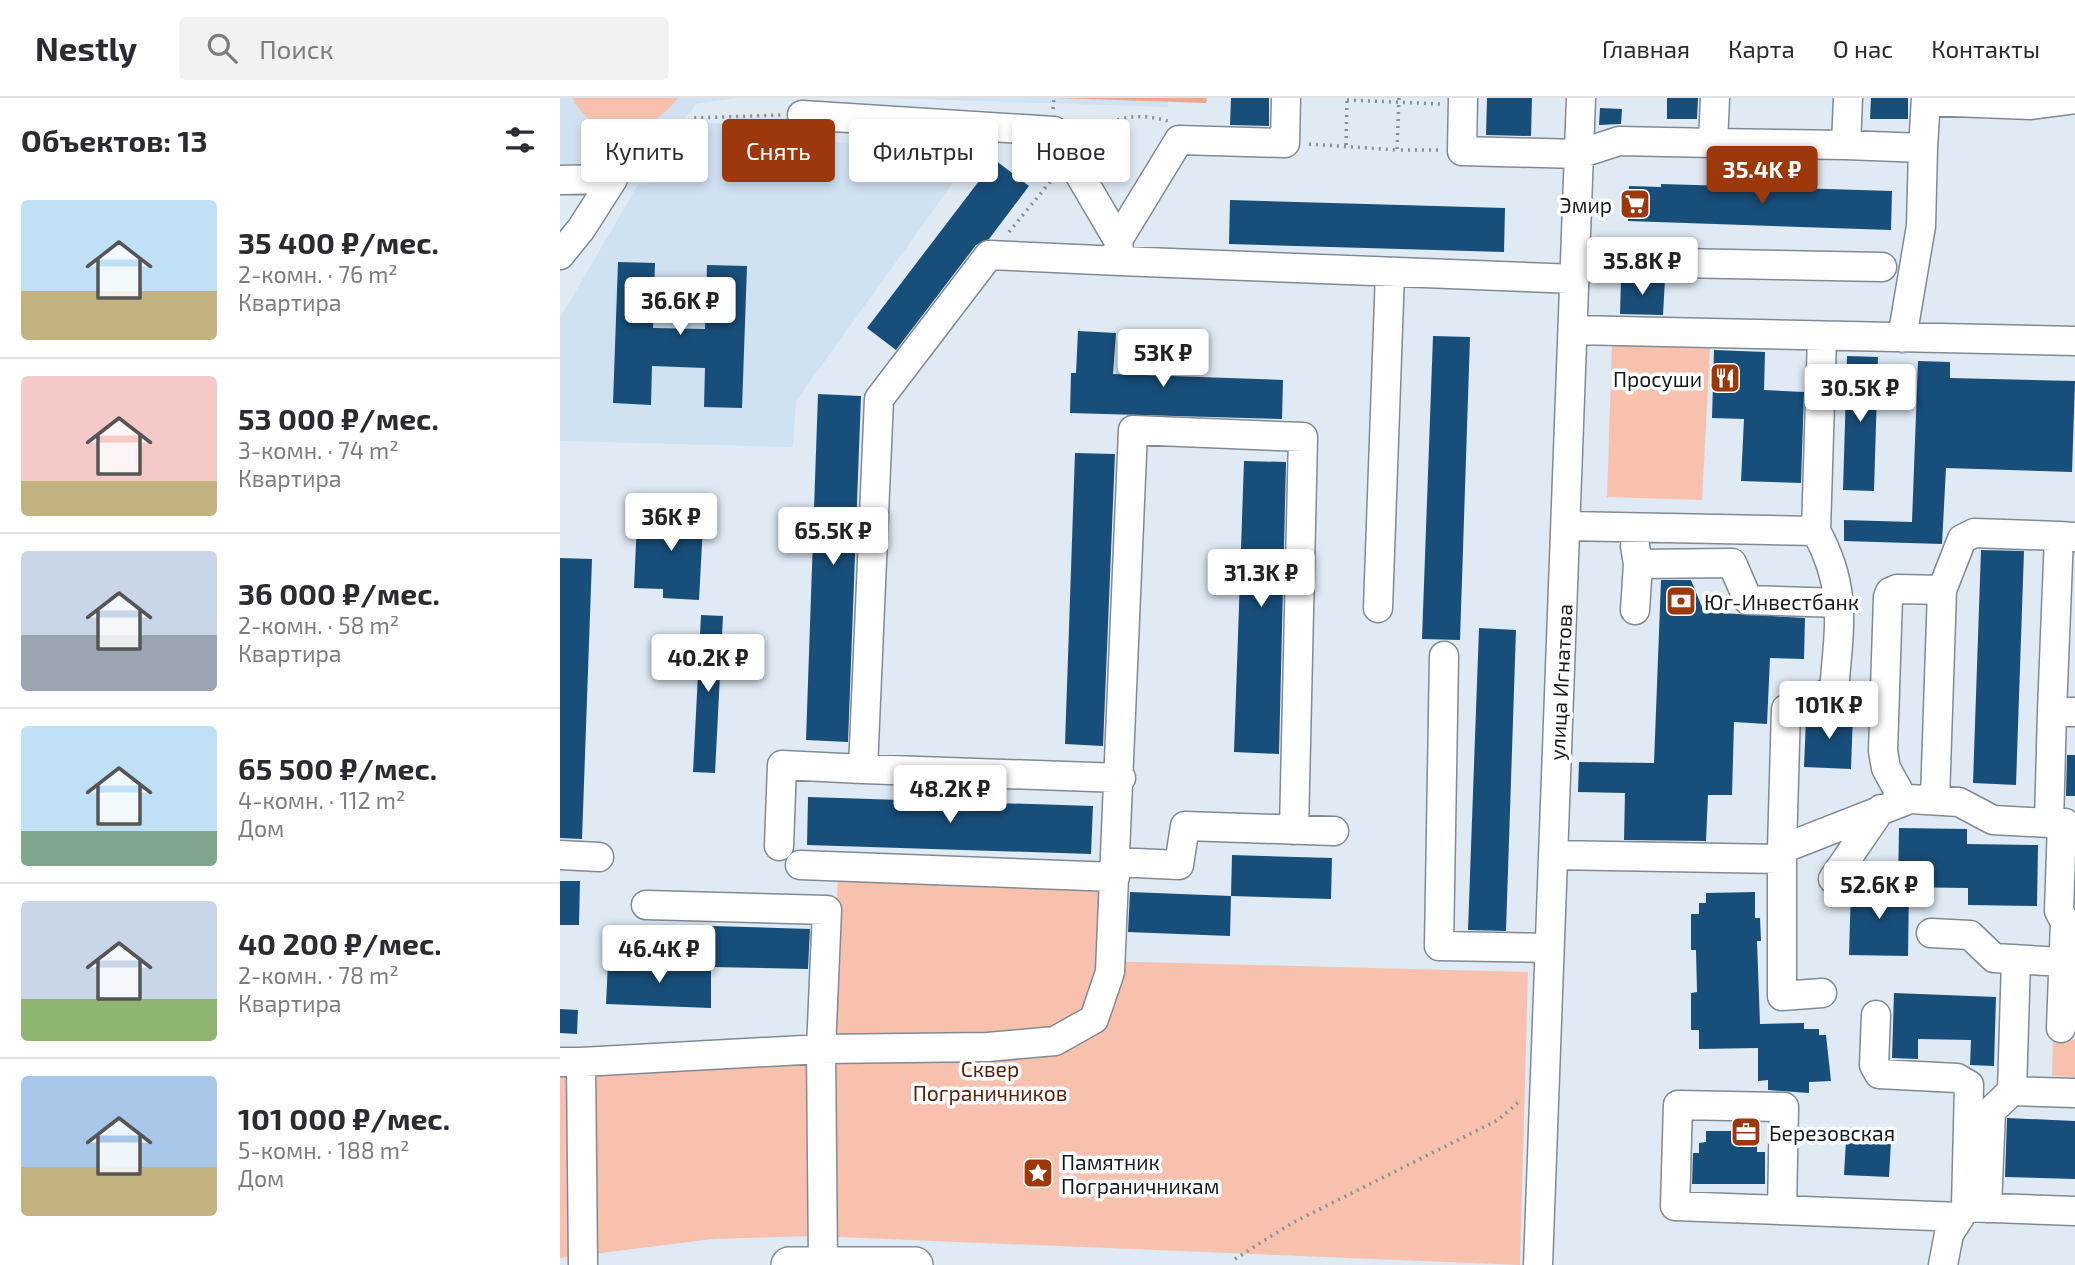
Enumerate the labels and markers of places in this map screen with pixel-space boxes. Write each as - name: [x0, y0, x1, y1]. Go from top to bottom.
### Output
- pin: 35.4K ₽: [1697, 146, 1827, 206]
- supermarket icon: Эмир: [1618, 187, 1652, 221]
- place label: Эмир: [1560, 192, 1612, 217]
- pin: 35.8K ₽: [1577, 238, 1707, 297]
- pin: 36.6K ₽: [615, 278, 745, 337]
- pin: 53K ₽: [1114, 330, 1212, 389]
- restaurant icon: Просуши: [1708, 361, 1742, 395]
- pin: 30.5K ₽: [1795, 364, 1925, 424]
- place label: Просуши: [1613, 366, 1702, 392]
- pin: 36K ₽: [622, 494, 720, 553]
- pin: 65.5K ₽: [768, 508, 898, 567]
- pin: 31.3K ₽: [1196, 550, 1326, 609]
- bank icon: Юг-Инвестбанк: [1664, 584, 1698, 618]
- place label: Юг-Инвестбанк: [1704, 589, 1859, 614]
- pin: 40.2K ₽: [643, 634, 773, 694]
- pin: 101K ₽: [1772, 682, 1886, 741]
- pin: 48.2K ₽: [885, 766, 1015, 825]
- pin: 52.6K ₽: [1814, 862, 1944, 921]
- pin: 46.4K ₽: [594, 926, 724, 985]
- office icon: Березовская: [1729, 1115, 1763, 1149]
- place label: Березовская: [1769, 1120, 1895, 1145]
- place label: Памятник Пограничникам: [1061, 1149, 1219, 1198]
- place icon: Памятник Пограничникам: [1021, 1156, 1055, 1190]

